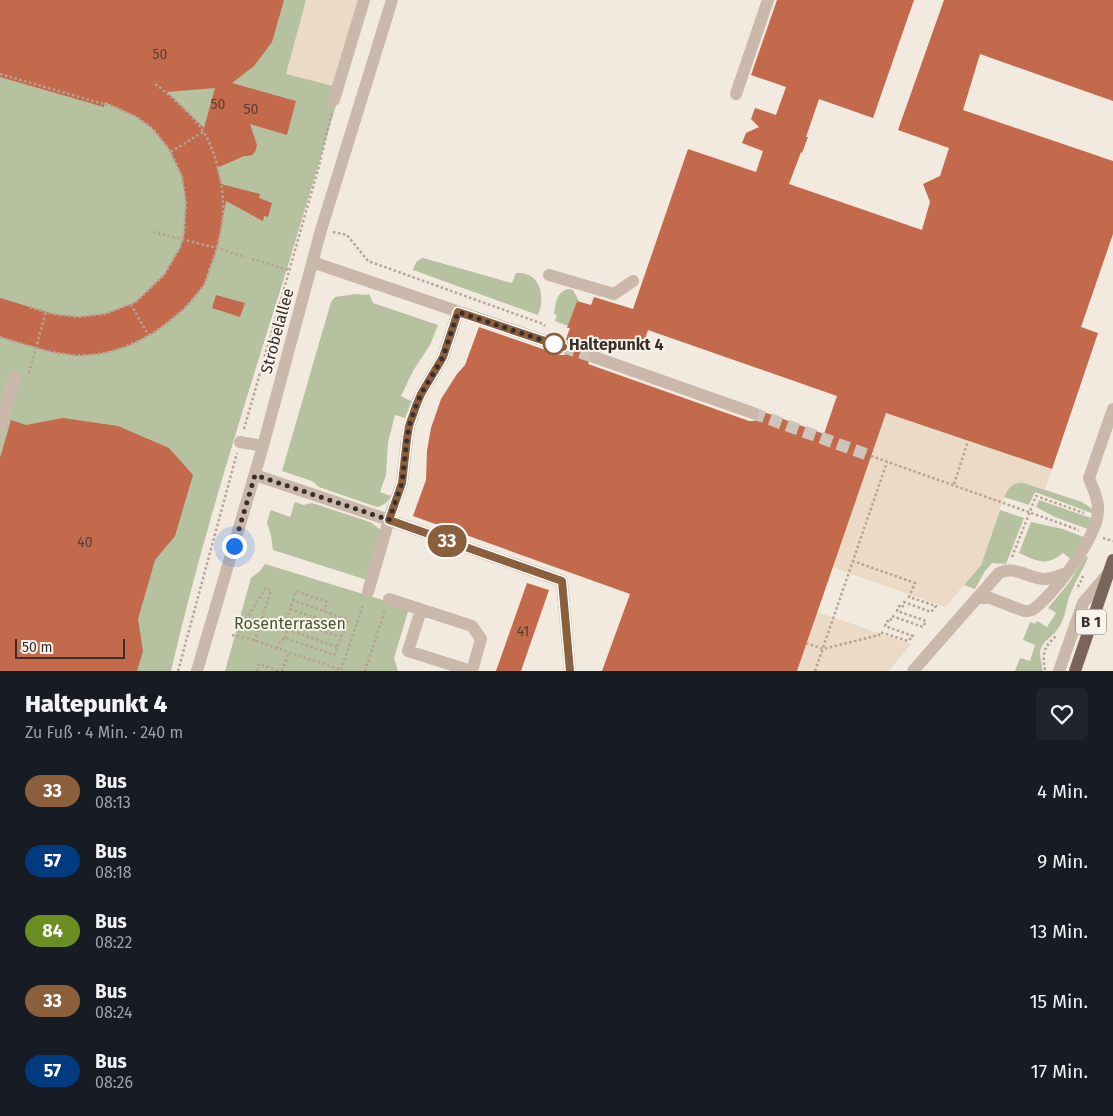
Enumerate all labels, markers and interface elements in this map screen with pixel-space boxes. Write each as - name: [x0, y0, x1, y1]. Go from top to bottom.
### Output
- house number: 50: [153, 46, 168, 63]
- house number: 50: [211, 96, 226, 113]
- house number: 50: [244, 101, 259, 118]
- street label: Strobelallee: [256, 286, 298, 376]
- marker: Haltepunkt 4: [543, 333, 565, 355]
- place label: Haltepunkt 4: [569, 335, 664, 354]
- line badge: 33: [424, 525, 470, 557]
- text: 33: [438, 530, 456, 552]
- house number: 40: [77, 534, 93, 551]
- your location: [222, 534, 247, 559]
- road number: B 1: [1076, 610, 1106, 634]
- park label: Rosenterrassen: [234, 614, 346, 633]
- house number: 41: [517, 623, 529, 640]
- scale bar: [15, 636, 125, 659]
- text: 50 m: [22, 639, 53, 656]
- button: heart: [1036, 688, 1088, 740]
- text: Haltepunkt 4: [25, 690, 167, 718]
- text: Zu Fuß · 4 Min. · 240 m: [25, 723, 183, 742]
- text: Bus: [95, 770, 127, 793]
- text: 33: [43, 780, 62, 802]
- text: 4 Min.: [1037, 780, 1088, 803]
- text: 08:13: [95, 793, 131, 812]
- text: Bus: [95, 840, 127, 863]
- text: 57: [44, 850, 61, 872]
- text: 9 Min.: [1037, 850, 1088, 873]
- text: 08:18: [95, 863, 132, 882]
- text: Bus: [95, 910, 127, 933]
- text: 84: [42, 920, 63, 942]
- text: 13 Min.: [1029, 920, 1088, 943]
- text: 08:22: [95, 933, 132, 952]
- text: Bus: [95, 980, 127, 1003]
- text: 33: [43, 990, 62, 1012]
- text: 15 Min.: [1029, 990, 1088, 1013]
- text: 08:24: [95, 1003, 133, 1022]
- text: Bus: [95, 1050, 127, 1073]
- text: 57: [44, 1060, 61, 1082]
- text: 17 Min.: [1030, 1060, 1088, 1083]
- text: 08:26: [95, 1073, 133, 1092]

